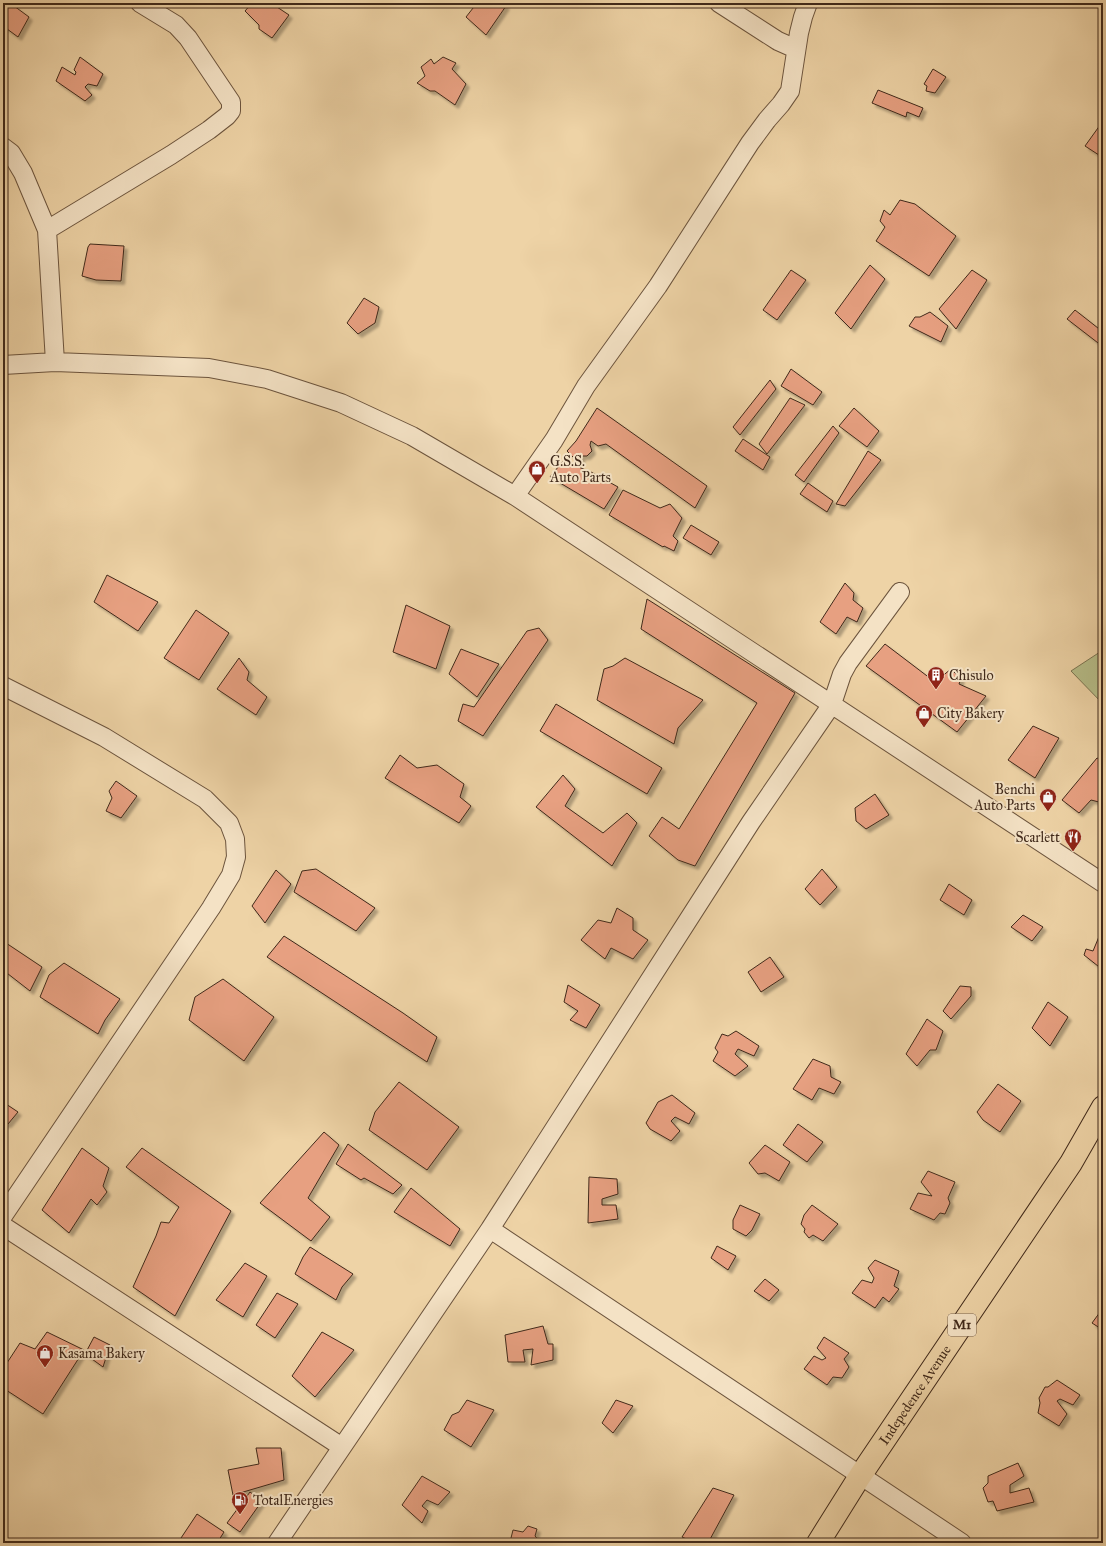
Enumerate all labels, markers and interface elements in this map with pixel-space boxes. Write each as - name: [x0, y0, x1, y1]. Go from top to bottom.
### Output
- place label: G.S.S. Auto Parts: [549, 453, 611, 486]
- shop icon: G.S.S. Auto Parts: [527, 459, 547, 484]
- building icon: Chisulo: [926, 665, 946, 690]
- place label: Chisulo: [949, 667, 994, 684]
- shop icon: City Bakery: [914, 703, 934, 728]
- place label: City Bakery: [937, 705, 1004, 722]
- place label: Benchi Auto Parts: [973, 781, 1035, 814]
- shop icon: Benchi Auto Parts: [1038, 787, 1058, 812]
- restaurant icon: Scarlett: [1063, 827, 1083, 852]
- place label: Scarlett: [1015, 829, 1060, 846]
- road number: M1: [948, 1314, 976, 1336]
- street label: Indepedence Avenue: [875, 1342, 954, 1448]
- shop icon: Kasama Bakery: [35, 1343, 55, 1368]
- place label: Kasama Bakery: [58, 1345, 145, 1362]
- fuel station icon: TotalEnergies: [230, 1490, 250, 1515]
- place label: TotalEnergies: [253, 1492, 333, 1509]

